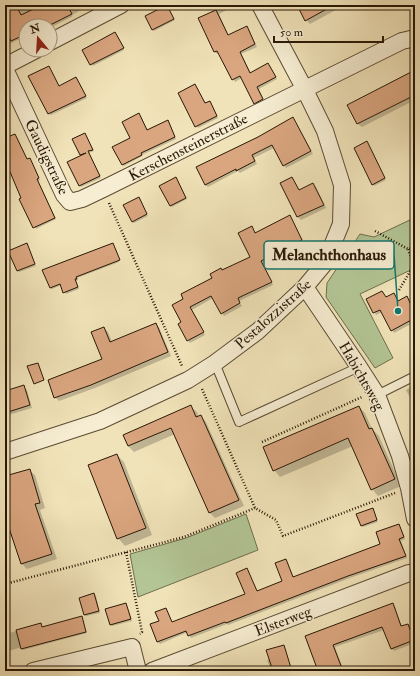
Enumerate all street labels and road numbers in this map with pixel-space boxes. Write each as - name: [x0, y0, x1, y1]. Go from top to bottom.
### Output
- street label: Kerschensteinerstraße: [125, 109, 251, 186]
- street label: Gaudigstraße: [20, 116, 73, 198]
- street label: Pestalozzistraße: [231, 275, 316, 354]
- street label: Habichtsweg: [334, 338, 389, 415]
- street label: Elsterweg: [252, 602, 315, 641]

